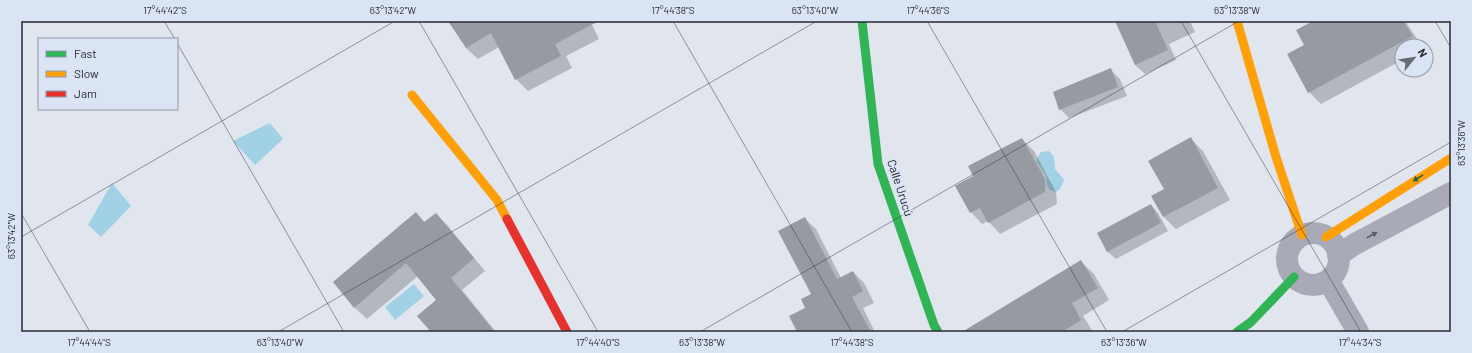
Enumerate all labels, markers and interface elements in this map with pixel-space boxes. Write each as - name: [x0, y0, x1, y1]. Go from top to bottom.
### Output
- text: 17°44'42"S: [143, 4, 187, 16]
- text: 63°13'42"W: [370, 4, 416, 16]
- text: 17°44'38"S: [651, 4, 695, 16]
- text: 63°13'40"W: [792, 4, 838, 16]
- text: 17°44'36"S: [907, 4, 950, 16]
- text: 63°13'38"W: [1214, 4, 1260, 16]
- legend: [38, 38, 178, 110]
- north arrow: [1394, 38, 1434, 78]
- text: Fast: [74, 46, 97, 60]
- text: N: [1416, 46, 1431, 59]
- text: Slow: [74, 66, 99, 80]
- text: Jam: [74, 86, 97, 100]
- text: 63°13'36"W: [1455, 120, 1467, 166]
- street label: Calle Urucú: [885, 158, 917, 218]
- one-way arrow: [1413, 174, 1423, 182]
- text: 63°13'42"W: [5, 213, 17, 259]
- one-way arrow: [1366, 232, 1378, 239]
- text: 17°44'44"S: [67, 336, 111, 348]
- text: 63°13'40"W: [257, 336, 303, 348]
- text: 17°44'40"S: [576, 336, 620, 348]
- text: 63°13'38"W: [679, 336, 725, 348]
- text: 17°44'38"S: [830, 336, 874, 348]
- text: 63°13'36"W: [1101, 336, 1147, 348]
- text: 17°44'34"S: [1338, 336, 1382, 348]

